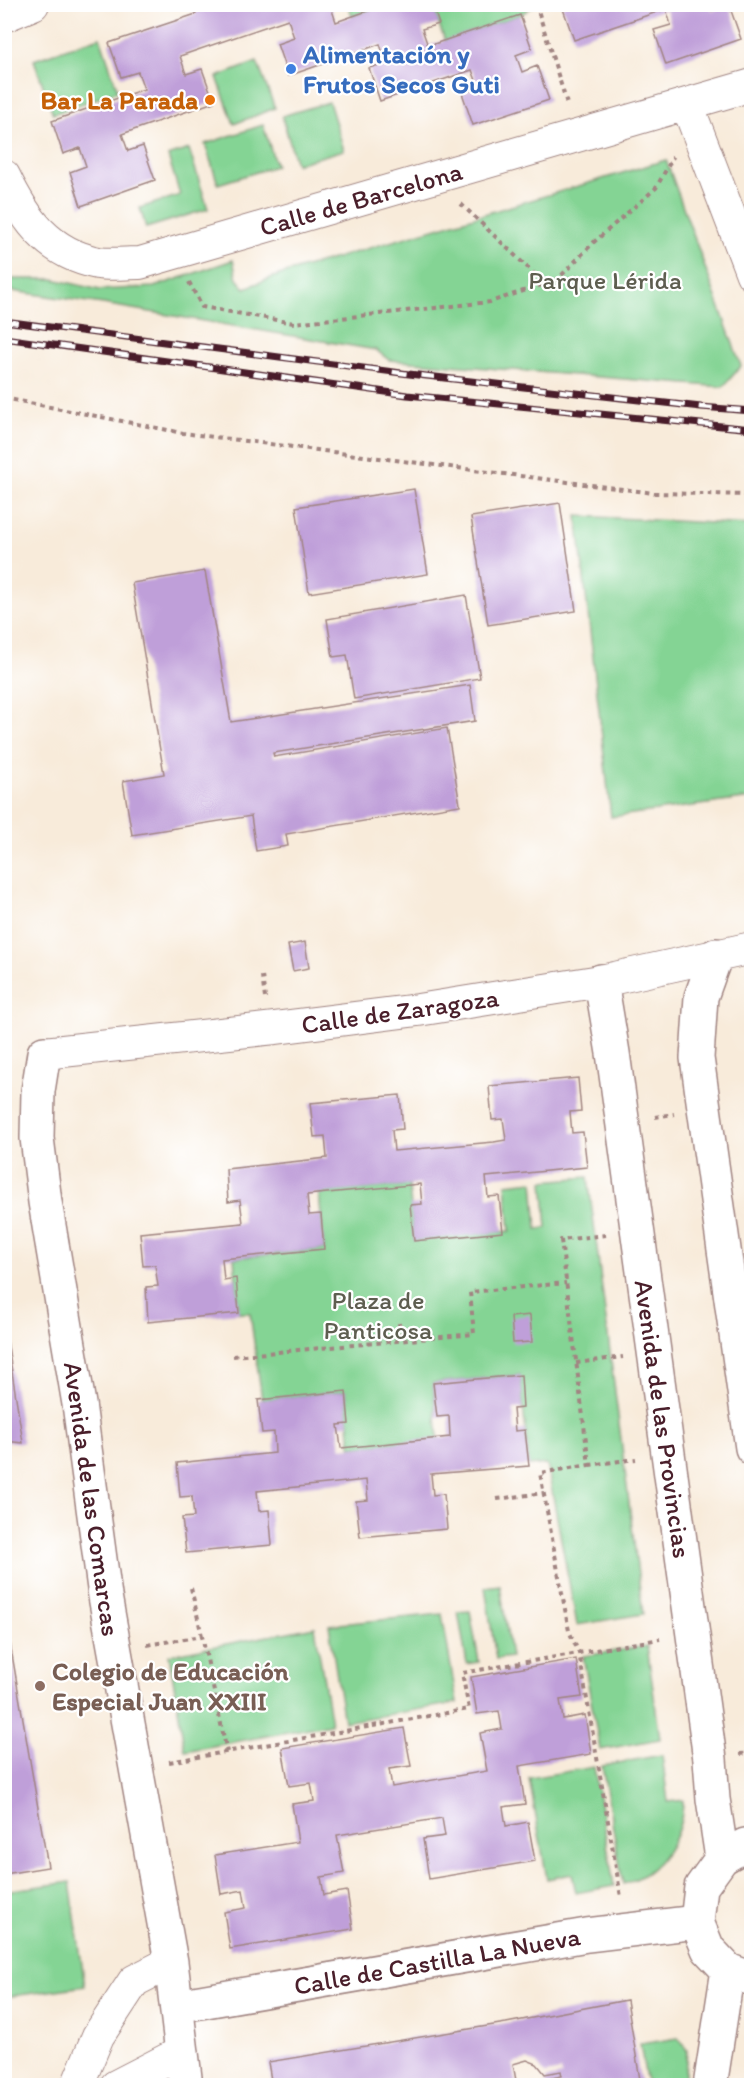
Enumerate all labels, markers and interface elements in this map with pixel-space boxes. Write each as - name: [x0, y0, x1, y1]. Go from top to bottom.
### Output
- place label: Alimentación y Frutos Secos Guti: [302, 38, 500, 100]
- marker: Alimentación y Frutos Secos Guti: [284, 62, 298, 76]
- place label: Bar La Parada: [40, 84, 198, 116]
- marker: Bar La Parada: [203, 93, 217, 107]
- street label: Calle de Barcelona: [256, 155, 466, 243]
- park label: Parque Lérida: [528, 264, 682, 296]
- street label: Calle de Zaragoza: [299, 981, 501, 1041]
- street label: Avenida de las Provincias: [628, 1278, 698, 1560]
- park label: Plaza de Panticosa: [323, 1284, 433, 1346]
- street label: Avenida de las Comarcas: [57, 1360, 127, 1638]
- place label: Colegio de Educación Especial Juan XXIII: [52, 1655, 289, 1717]
- marker: Colegio de Educación Especial Juan XXIII: [33, 1679, 47, 1693]
- street label: Calle de Castilla La Nueva: [291, 1920, 583, 2002]

